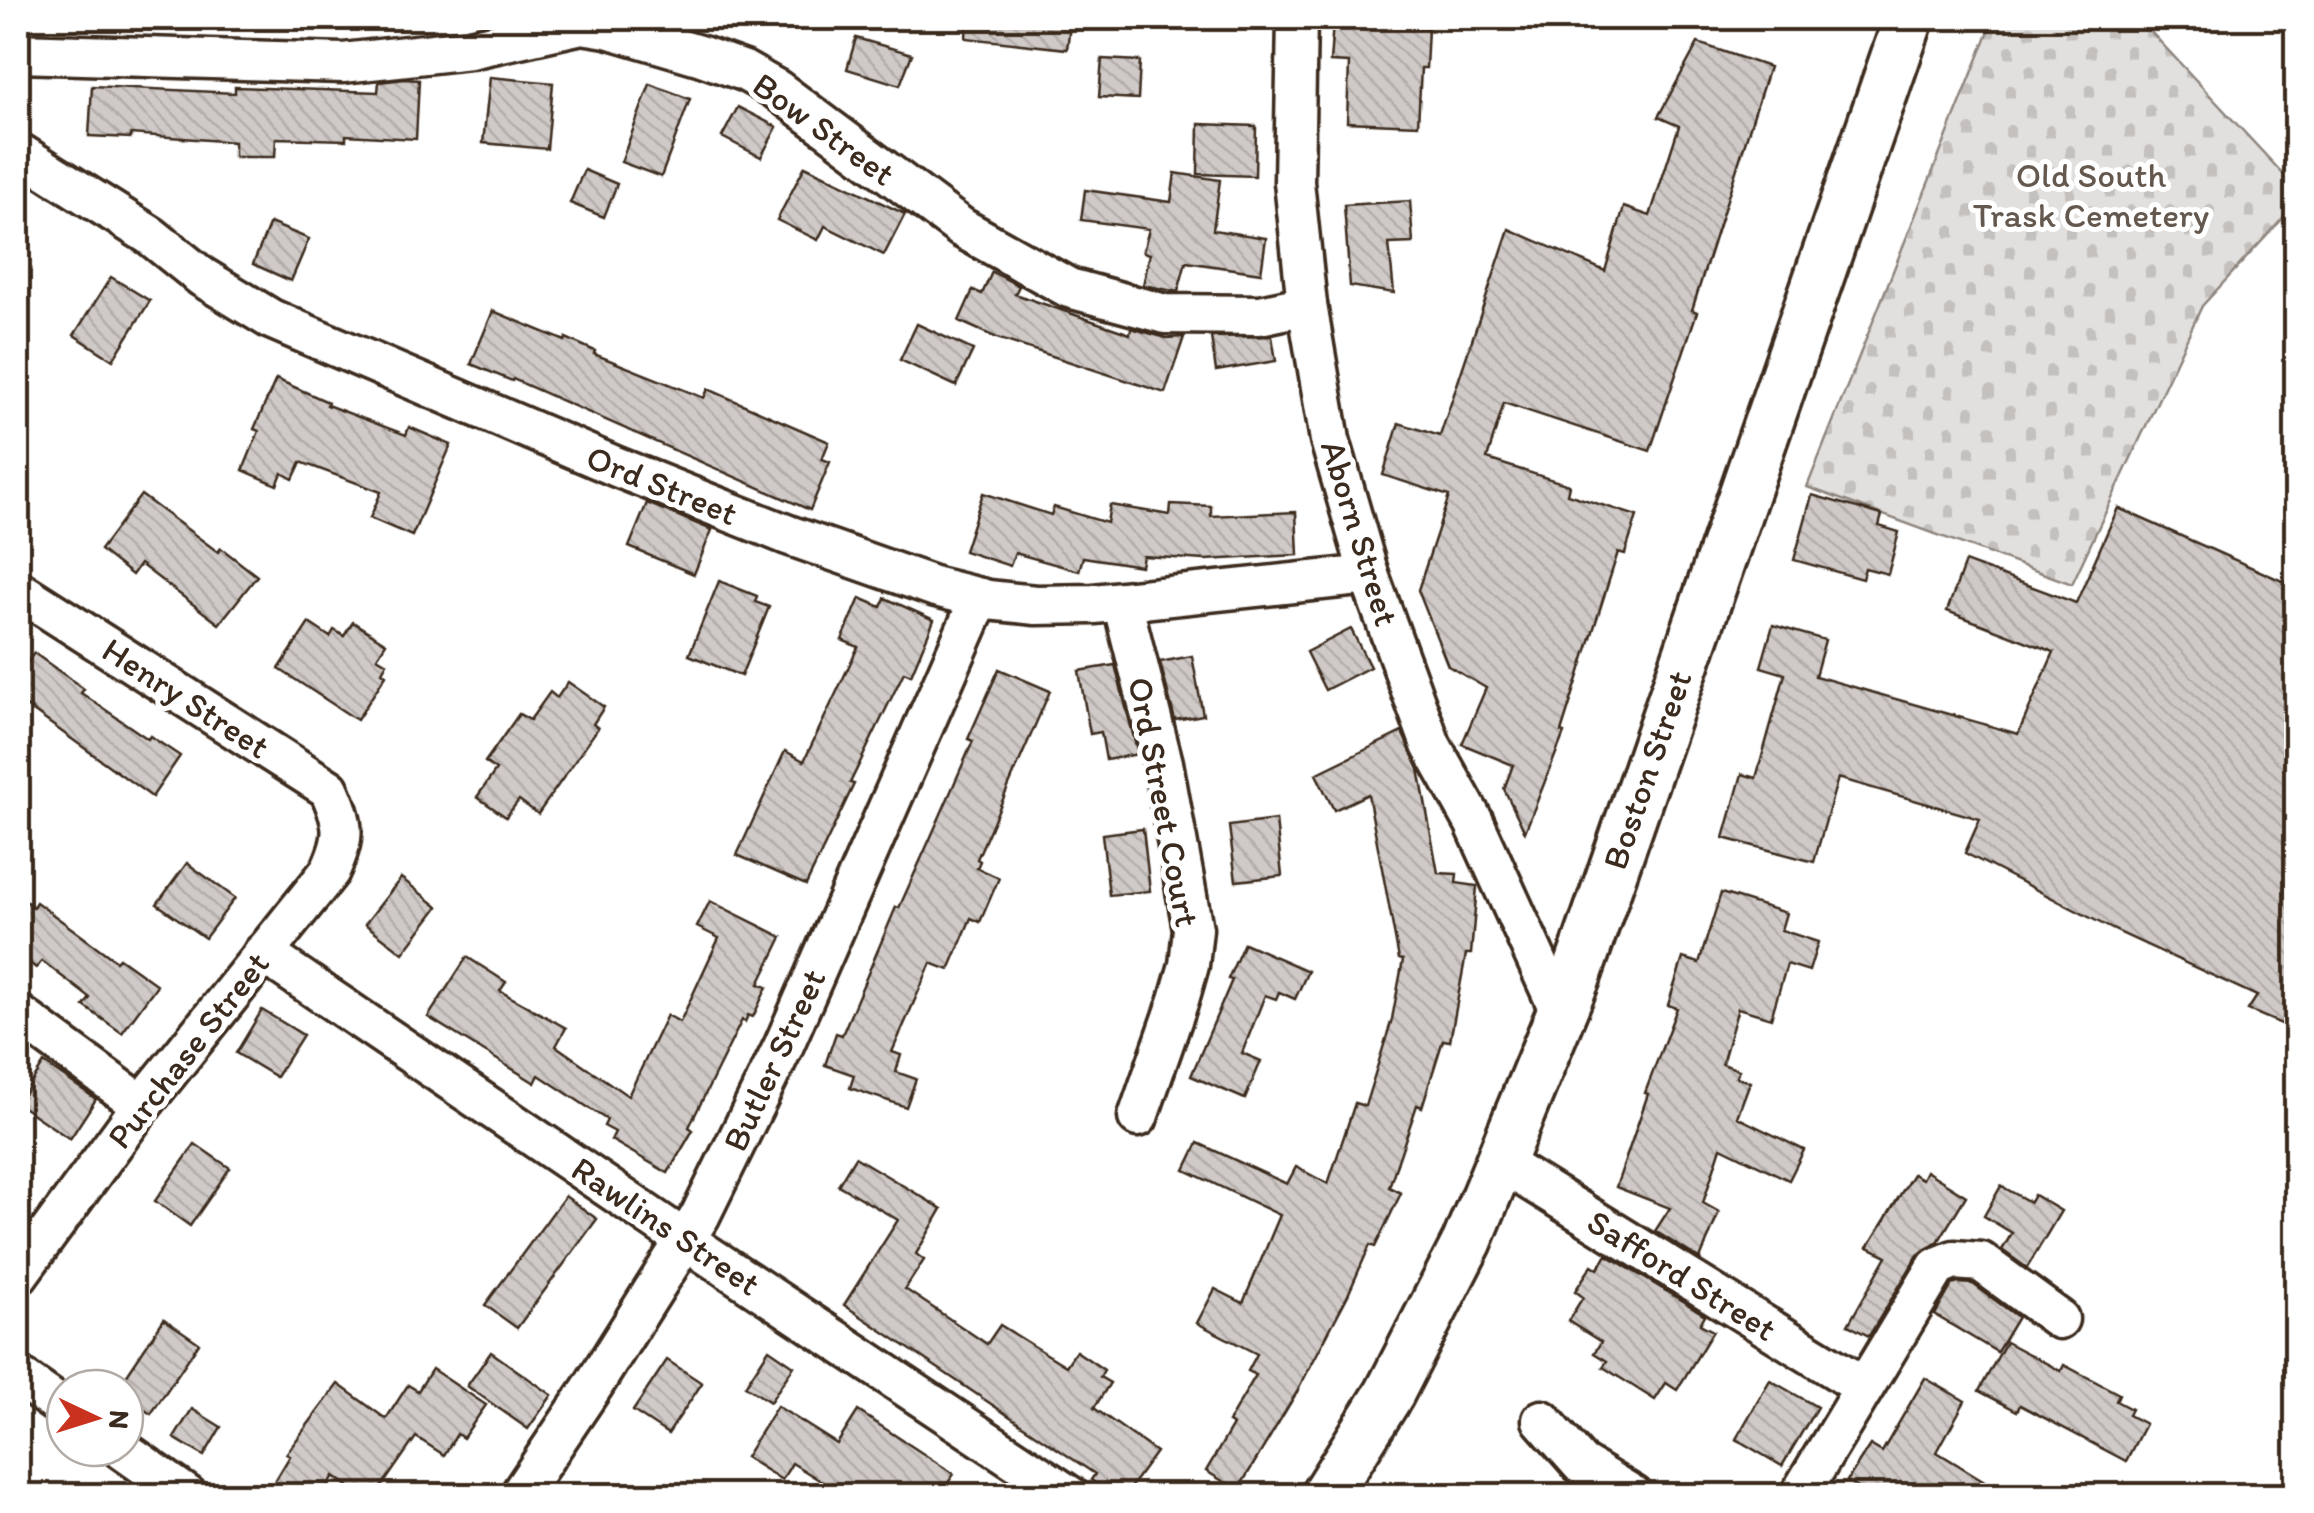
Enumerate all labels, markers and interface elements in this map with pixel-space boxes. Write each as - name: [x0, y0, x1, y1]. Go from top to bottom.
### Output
- street label: Bow Street: [745, 63, 903, 195]
- park label: Old South Trask Cemetery: [1973, 154, 2209, 236]
- street label: Aborn Street: [1312, 435, 1408, 631]
- street label: Ord Street: [580, 436, 744, 534]
- street label: Henry Street: [95, 628, 277, 768]
- street label: Boston Street: [1593, 665, 1701, 875]
- street label: Ord Street Court: [1119, 674, 1209, 930]
- street label: Purchase Street: [98, 943, 278, 1157]
- street label: Butler Street: [714, 962, 834, 1158]
- street label: Rawlins Street: [564, 1147, 768, 1305]
- street label: Safford Street: [1580, 1200, 1784, 1350]
- north arrow: [45, 1368, 145, 1468]
- text: N: [102, 1409, 138, 1430]

